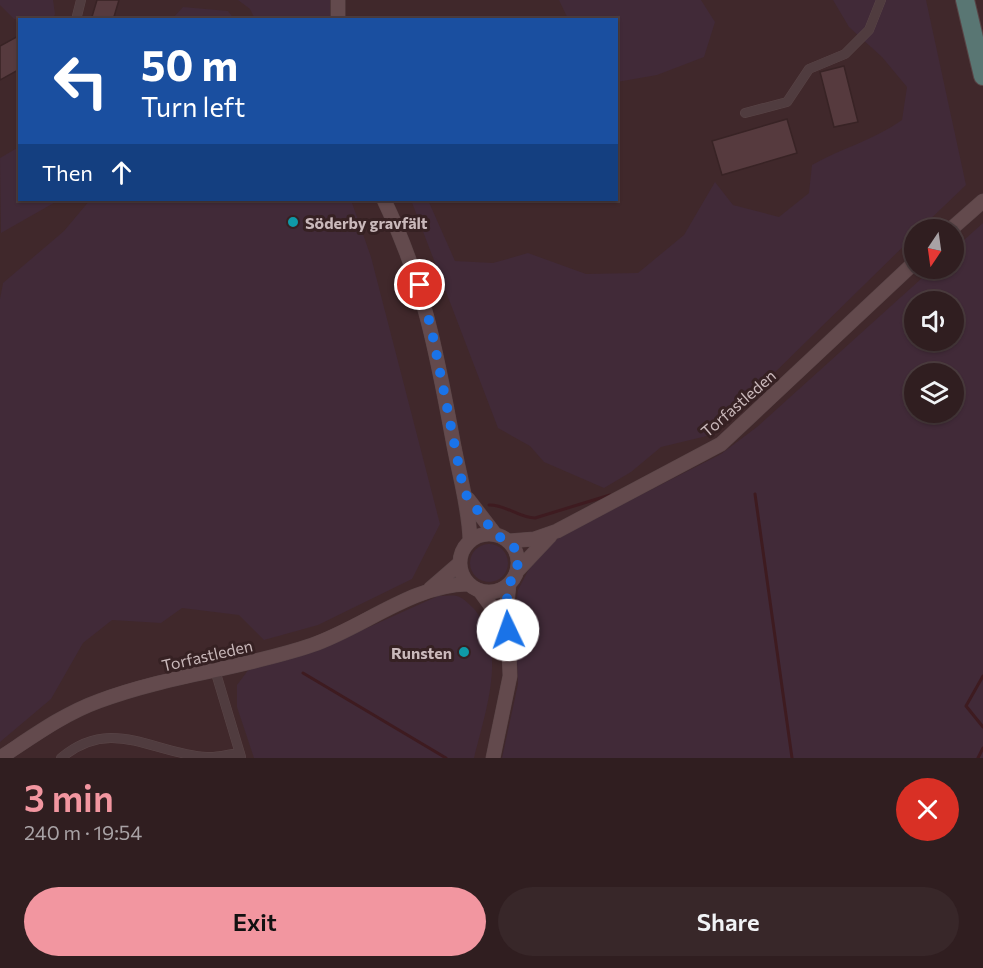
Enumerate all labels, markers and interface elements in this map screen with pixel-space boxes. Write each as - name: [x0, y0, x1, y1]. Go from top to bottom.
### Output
- text: 50 m: [141, 38, 238, 90]
- icon: left: [42, 42, 120, 120]
- text: Turn left: [141, 90, 245, 123]
- icon: ahead: [105, 156, 138, 189]
- text: Then: [42, 159, 93, 186]
- place label: Söderby gravfält: [305, 213, 428, 232]
- marker: Söderby gravfält: [286, 215, 300, 229]
- north arrow: [904, 219, 964, 279]
- map controls: [904, 219, 964, 423]
- pin: [394, 259, 445, 310]
- icon: arrive: [403, 268, 436, 301]
- button: sound: [904, 291, 964, 351]
- button: layers: [904, 363, 964, 423]
- street label: Torfastleden: [697, 365, 779, 441]
- position arrow: [476, 598, 540, 662]
- street label: Torfastleden: [160, 635, 254, 675]
- place label: Runsten: [391, 643, 452, 662]
- marker: Runsten: [457, 645, 471, 659]
- text: 3 min: [24, 775, 114, 819]
- button: close: [896, 778, 959, 841]
- text: 240 m · 19:54: [24, 820, 142, 844]
- button: Exit: [24, 887, 486, 956]
- button: Share: [498, 887, 959, 956]

